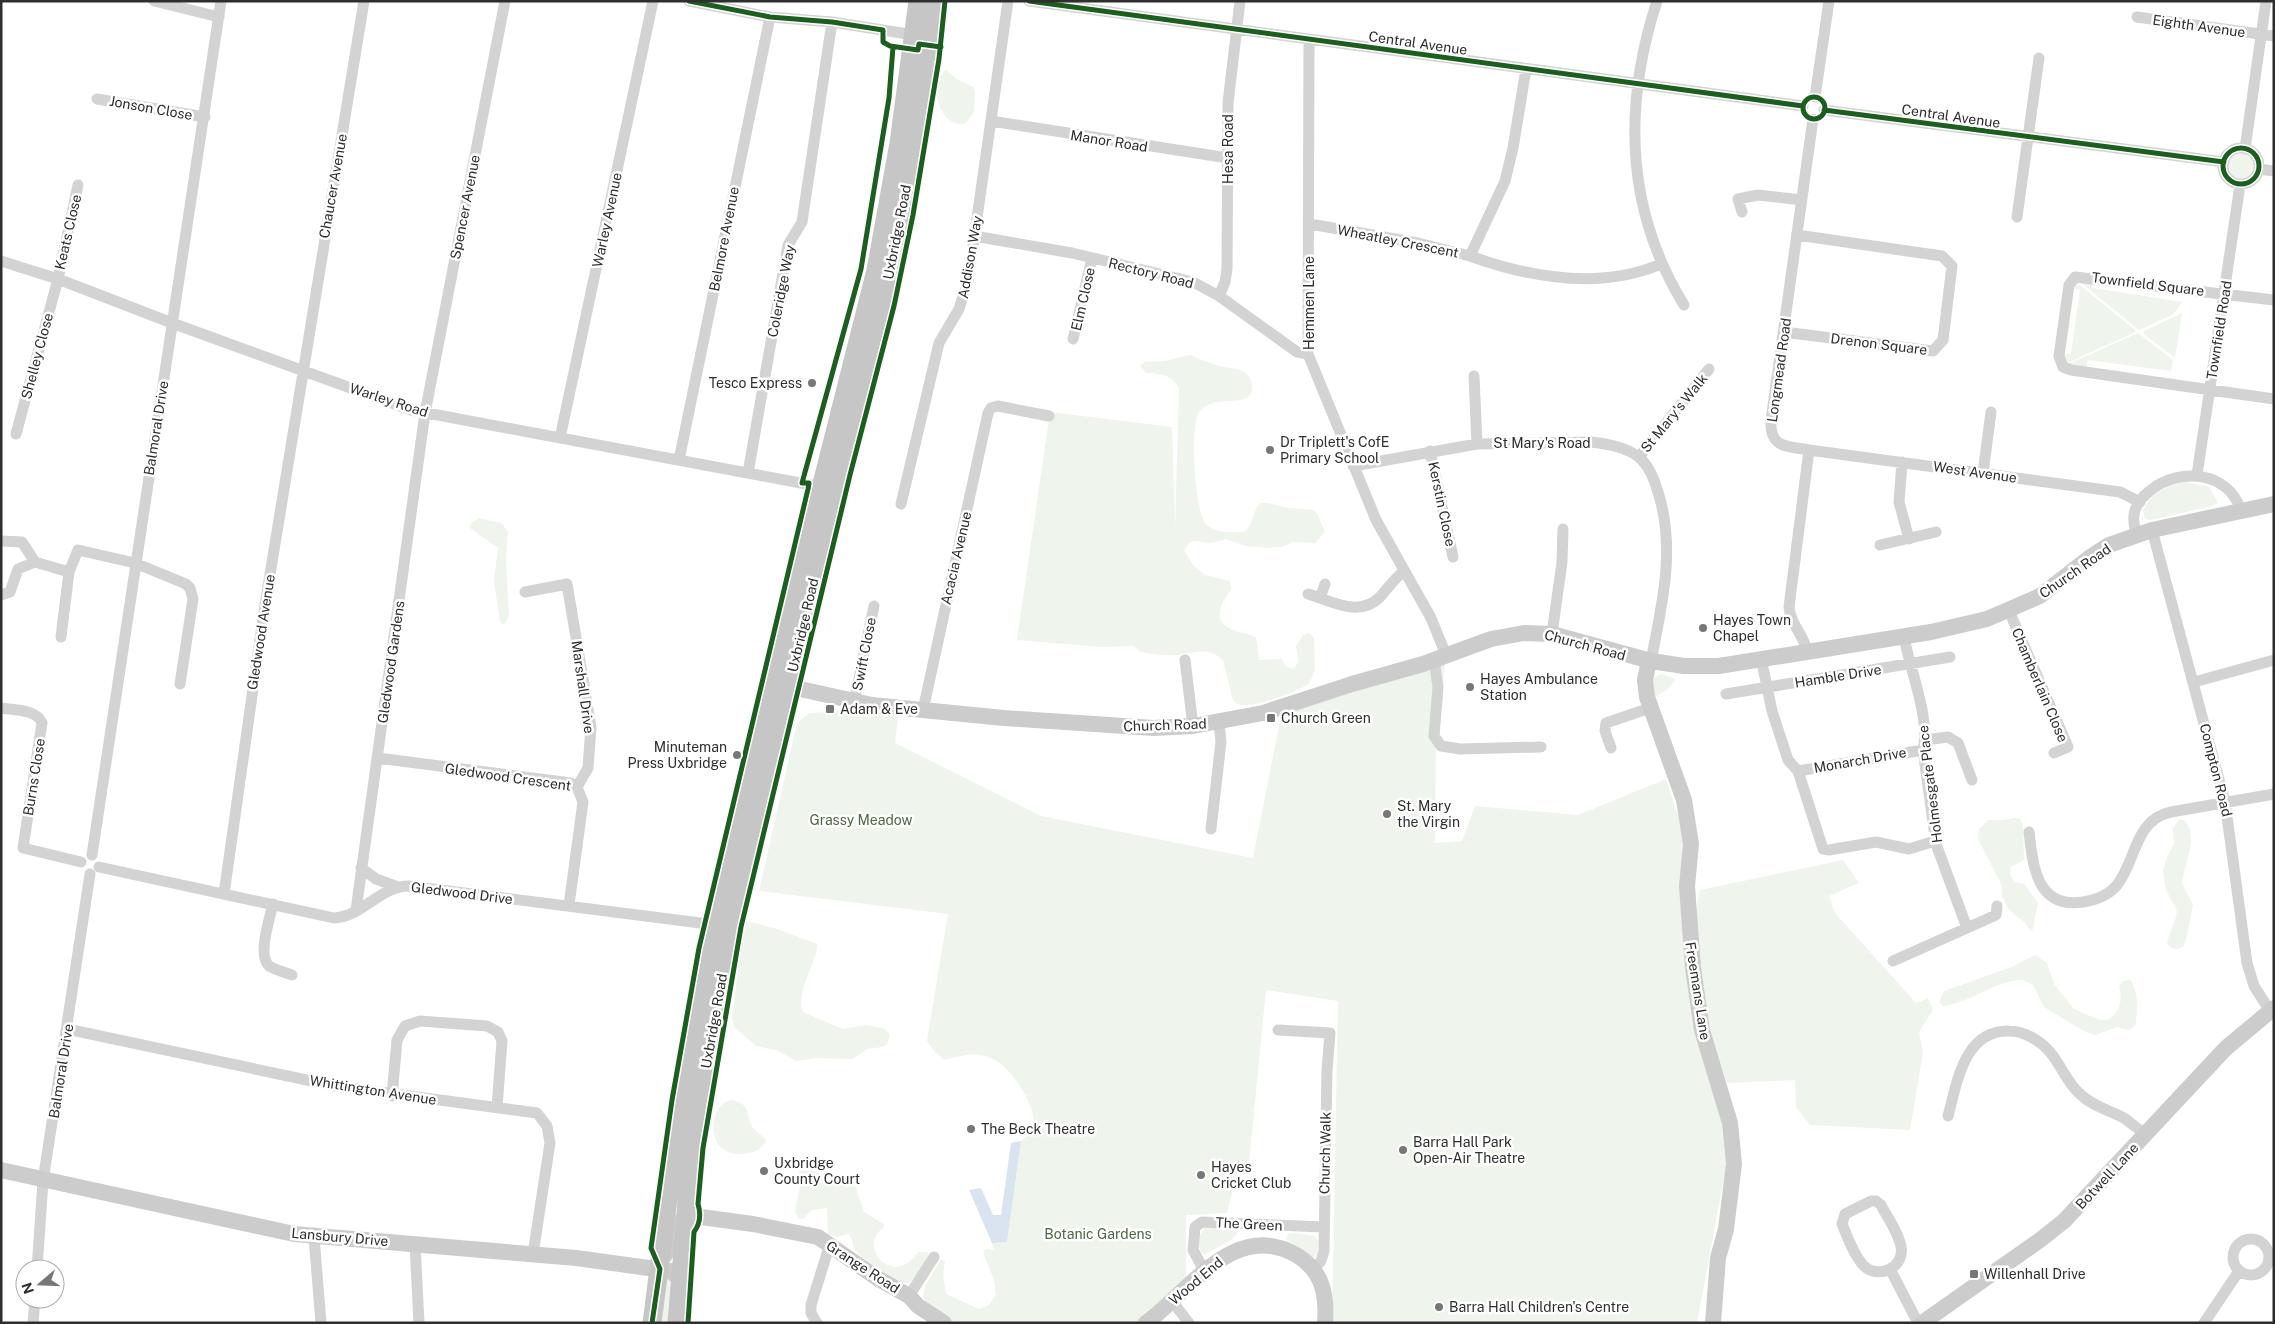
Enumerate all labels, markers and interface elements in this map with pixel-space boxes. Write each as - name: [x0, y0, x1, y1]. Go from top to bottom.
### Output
- street label: Eighth Avenue: [2152, 12, 2246, 40]
- street label: Central Avenue: [1368, 28, 1468, 58]
- street label: Jonson Close: [108, 93, 194, 123]
- street label: Central Avenue: [1901, 101, 2001, 131]
- street label: Hesa Road: [1220, 114, 1236, 184]
- street label: Manor Road: [1069, 127, 1149, 155]
- street label: Chaucer Avenue: [316, 132, 350, 240]
- street label: Spencer Avenue: [447, 153, 483, 261]
- street label: Warley Avenue: [589, 171, 625, 269]
- street label: Uxbridge Road: [880, 183, 914, 281]
- street label: Belmore Avenue: [706, 185, 742, 293]
- street label: Keats Close: [52, 193, 84, 271]
- street label: Addison Way: [955, 214, 985, 300]
- street label: Wheatley Crescent: [1336, 221, 1460, 261]
- street label: Coleridge Way: [764, 243, 798, 339]
- street label: Rectory Road: [1107, 255, 1195, 291]
- street label: Hemmen Lane: [1301, 256, 1317, 350]
- street label: Elm Close: [1068, 266, 1098, 332]
- street label: Townfield Square: [2091, 269, 2205, 299]
- street label: Townfield Road: [2203, 280, 2235, 380]
- street label: Shelley Close: [18, 311, 56, 401]
- street label: Longmead Road: [1764, 317, 1794, 423]
- street label: Drenon Square: [1830, 330, 1928, 358]
- street label: St Mary's Walk: [1637, 370, 1711, 455]
- place label: Tesco Express: [709, 375, 802, 391]
- marker: Tesco Express: [806, 377, 818, 389]
- street label: Balmoral Drive: [141, 380, 171, 476]
- street label: Warley Road: [348, 380, 430, 420]
- place label: Dr Triplett's CofE Primary School: [1280, 434, 1390, 466]
- street label: St Mary's Road: [1493, 435, 1591, 451]
- marker: Dr Triplett's CofE Primary School: [1264, 444, 1276, 456]
- street label: West Avenue: [1932, 458, 2018, 486]
- street label: Kerstin Close: [1425, 460, 1459, 548]
- street label: Acacia Avenue: [937, 510, 975, 606]
- street label: Church Road: [2036, 541, 2114, 601]
- street label: Gledwood Avenue: [244, 573, 278, 691]
- street label: Uxbridge Road: [784, 576, 822, 674]
- street label: Gledwood Gardens: [374, 600, 408, 724]
- place label: Hayes Town Chapel: [1713, 612, 1791, 644]
- street label: Swift Close: [849, 616, 879, 692]
- marker: Hayes Town Chapel: [1697, 622, 1709, 634]
- street label: Chamberlain Close: [2009, 625, 2071, 745]
- street label: Church Road: [1543, 626, 1627, 664]
- street label: Marshall Drive: [569, 640, 597, 735]
- street label: Hamble Drive: [1794, 661, 1883, 691]
- place label: Hayes Ambulance Station: [1480, 671, 1598, 703]
- marker: Hayes Ambulance Station: [1464, 681, 1476, 693]
- place label: Adam & Eve: [840, 701, 918, 717]
- marker: Adam & Eve: [824, 703, 836, 715]
- place label: Church Green: [1281, 710, 1371, 726]
- marker: Church Green: [1265, 712, 1277, 724]
- street label: Church Road: [1123, 716, 1207, 734]
- street label: Compton Road: [2197, 722, 2235, 818]
- street label: Holmesgate Place: [1915, 724, 1945, 844]
- street label: Burns Close: [20, 737, 48, 817]
- place label: Minuteman Press Uxbridge: [628, 739, 727, 771]
- street label: Monarch Drive: [1812, 744, 1908, 776]
- marker: Minuteman Press Uxbridge: [731, 749, 743, 761]
- street label: Gledwood Crescent: [444, 760, 572, 794]
- place label: St. Mary the Virgin: [1397, 798, 1460, 830]
- marker: St. Mary the Virgin: [1381, 808, 1393, 820]
- park label: Grassy Meadow: [809, 812, 913, 828]
- street label: Gledwood Drive: [410, 879, 514, 907]
- street label: Freemans Lane: [1682, 941, 1714, 1041]
- street label: Uxbridge Road: [698, 972, 730, 1070]
- street label: Balmoral Drive: [46, 1023, 76, 1119]
- street label: Whittington Avenue: [308, 1072, 438, 1108]
- street label: Church Walk: [1316, 1112, 1334, 1194]
- place label: The Beck Theatre: [981, 1121, 1095, 1137]
- marker: The Beck Theatre: [965, 1123, 977, 1135]
- place label: Barra Hall Park Open-Air Theatre: [1413, 1134, 1525, 1166]
- street label: Botwell Lane: [2072, 1140, 2142, 1212]
- marker: Barra Hall Park Open-Air Theatre: [1397, 1144, 1409, 1156]
- place label: Uxbridge County Court: [774, 1155, 860, 1187]
- place label: Hayes Cricket Club: [1211, 1159, 1291, 1191]
- marker: Uxbridge County Court: [758, 1165, 770, 1177]
- marker: Hayes Cricket Club: [1195, 1169, 1207, 1181]
- street label: The Green: [1215, 1214, 1283, 1234]
- street label: Lansbury Drive: [291, 1225, 389, 1249]
- park label: Botanic Gardens: [1044, 1226, 1152, 1242]
- street label: Grange Road: [823, 1237, 903, 1297]
- street label: Wood End: [1166, 1254, 1226, 1308]
- north arrow: [15, 1259, 65, 1309]
- place label: Willenhall Drive: [1984, 1266, 2086, 1282]
- marker: Willenhall Drive: [1968, 1268, 1980, 1280]
- text: N: [18, 1280, 37, 1296]
- place label: Barra Hall Children's Centre: [1449, 1299, 1629, 1315]
- marker: Barra Hall Children's Centre: [1433, 1301, 1445, 1313]

